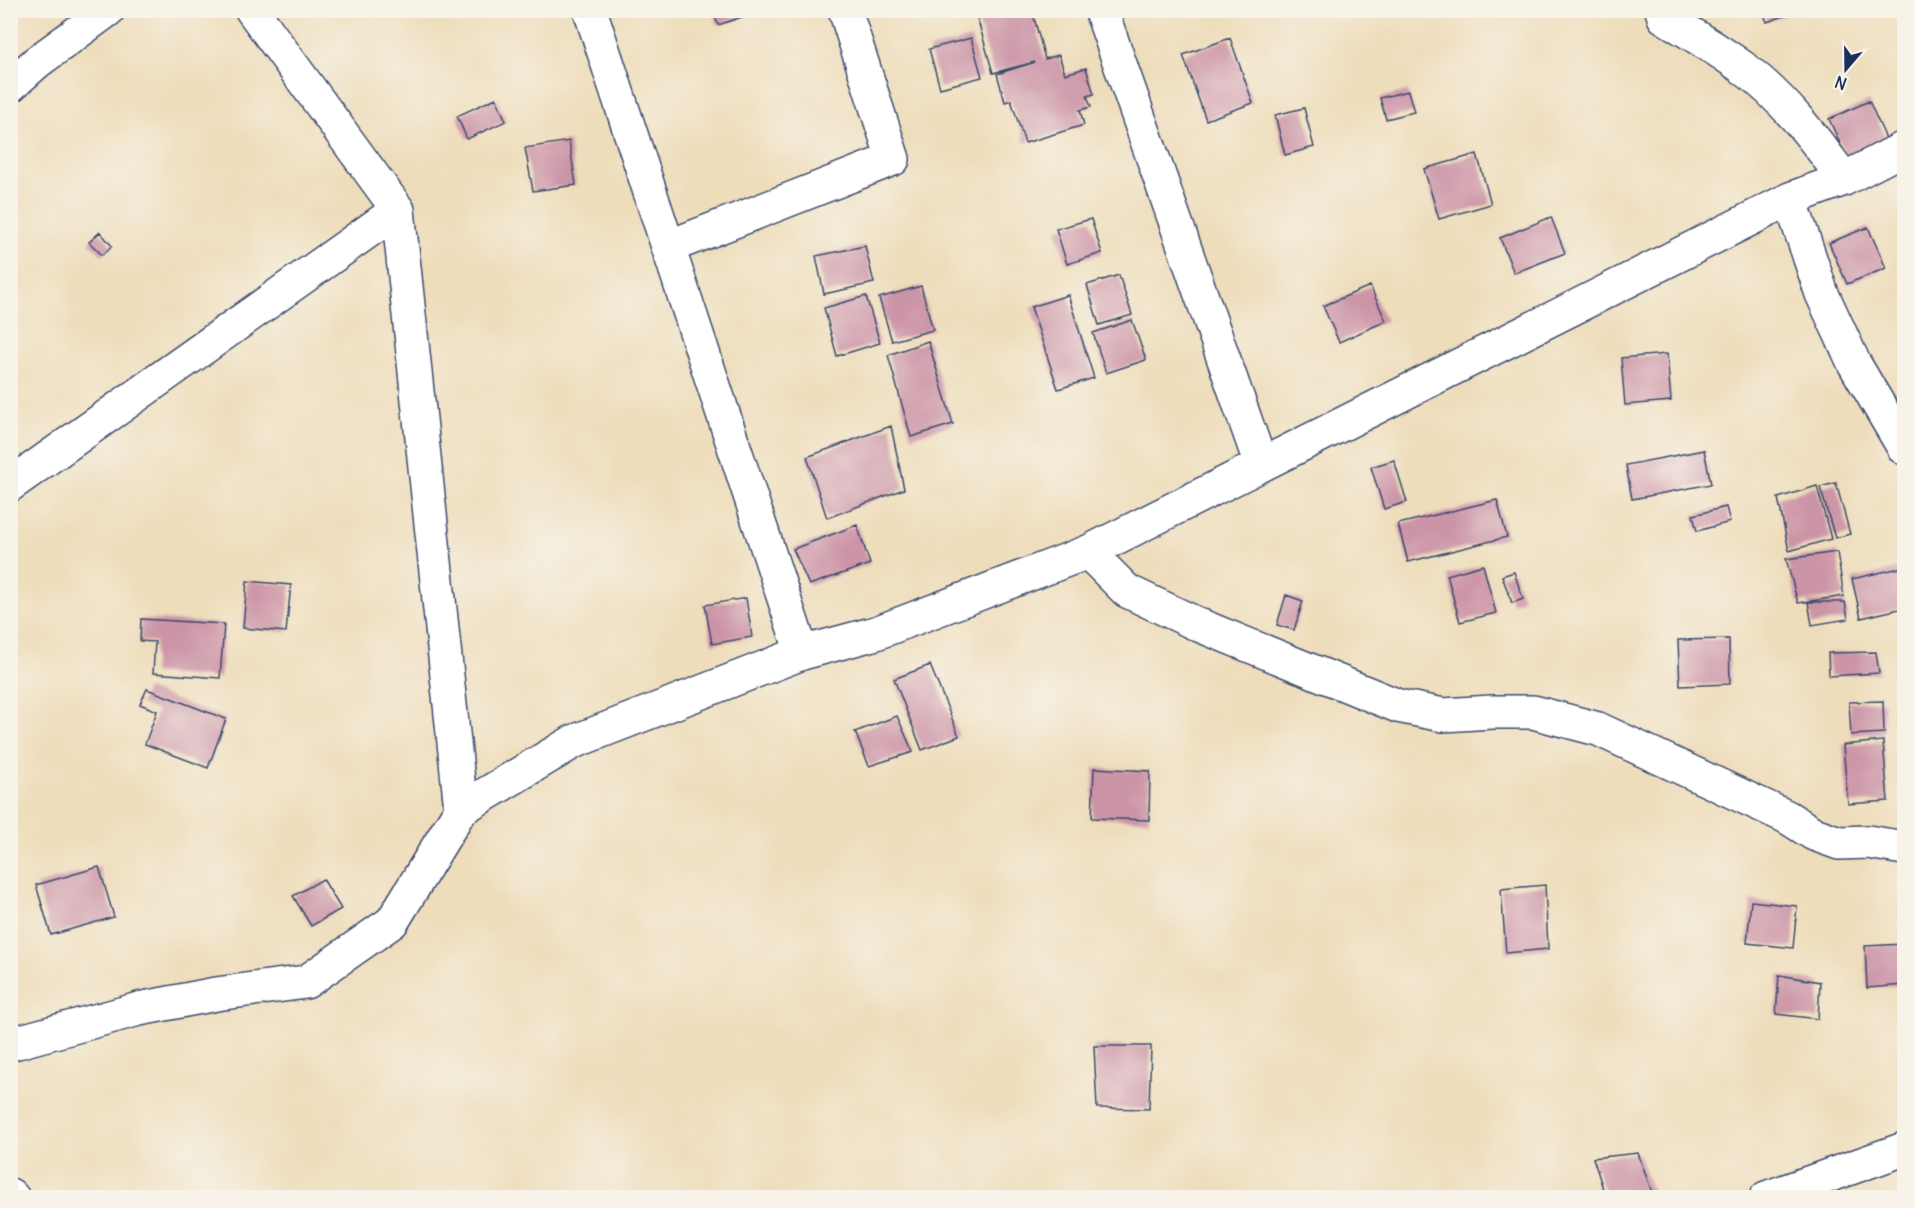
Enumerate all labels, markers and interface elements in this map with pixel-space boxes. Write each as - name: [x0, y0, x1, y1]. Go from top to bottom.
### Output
- north arrow: [1816, 39, 1876, 99]
- text: N: [1832, 72, 1849, 94]

